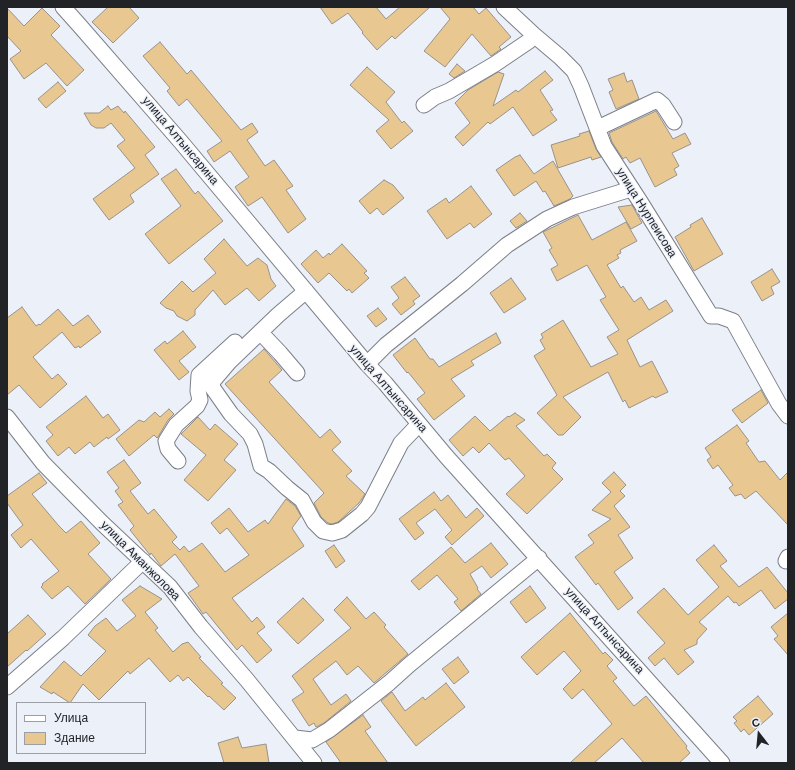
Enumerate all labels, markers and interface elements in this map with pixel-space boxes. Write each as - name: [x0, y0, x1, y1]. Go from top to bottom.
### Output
- street label: улица Алтынсарина: [139, 94, 221, 188]
- street label: улица Нурпеисова: [613, 166, 679, 260]
- street label: улица Алтынсарина: [346, 342, 430, 436]
- street label: улица Аманжолова: [97, 518, 183, 604]
- street label: улица Алтынсарина: [561, 585, 647, 677]
- legend: [16, 702, 146, 754]
- text: Улица: [54, 710, 88, 726]
- north arrow: [739, 714, 779, 754]
- text: С: [750, 715, 761, 730]
- text: Здание: [54, 730, 95, 746]

